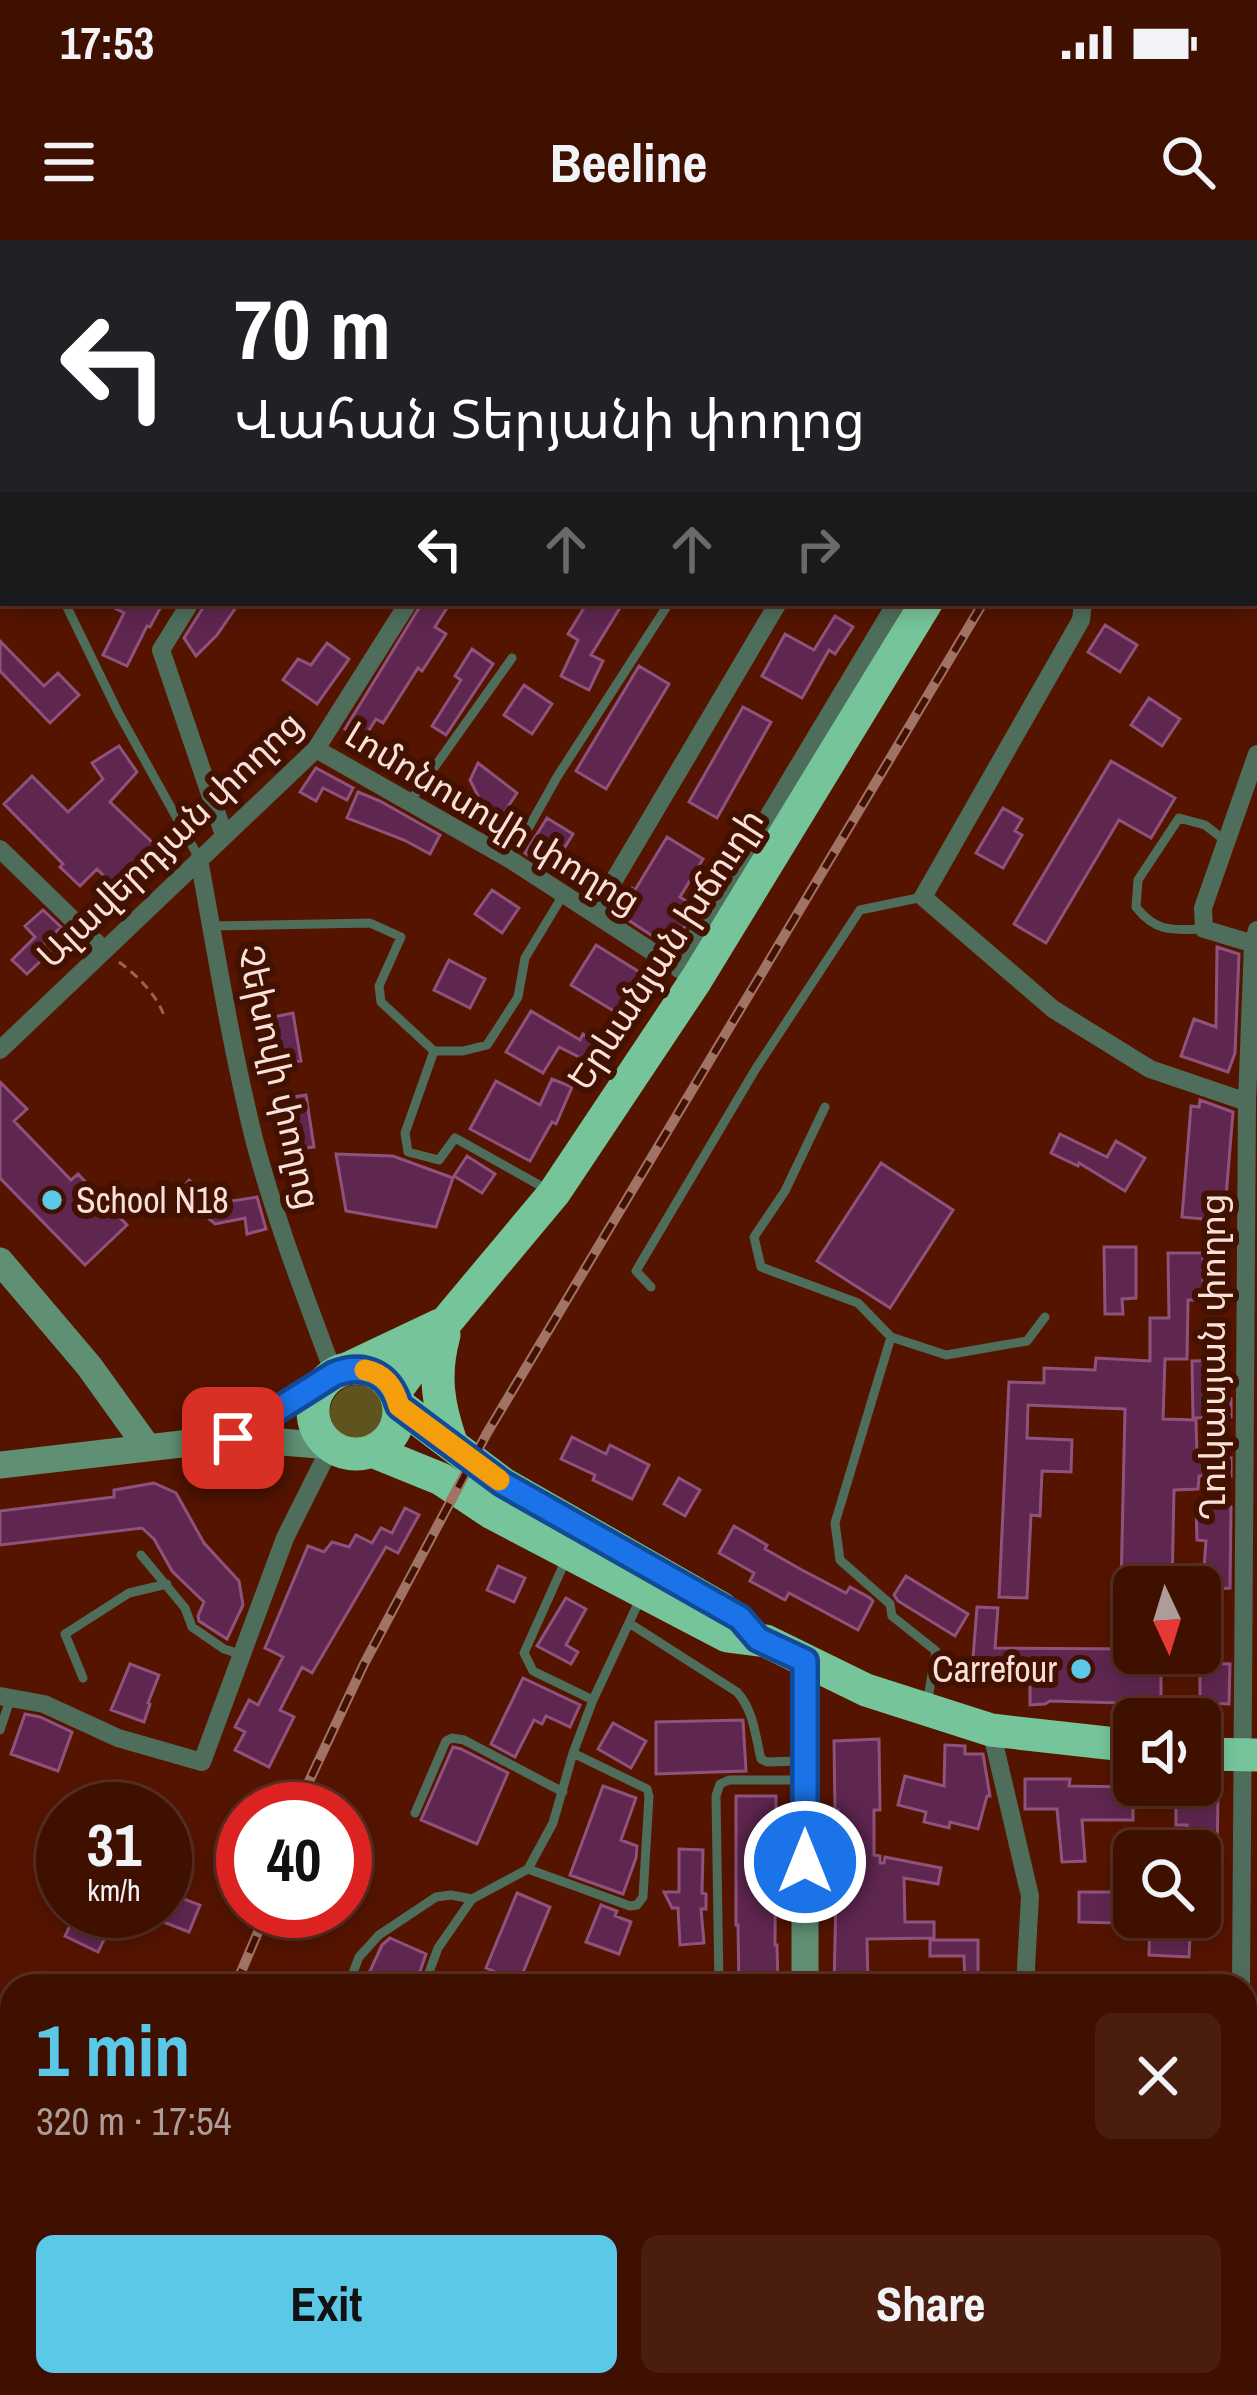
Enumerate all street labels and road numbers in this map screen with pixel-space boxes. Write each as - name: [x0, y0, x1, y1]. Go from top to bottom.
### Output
- street label: Ալավերդյան փողոց: [26, 700, 312, 978]
- street label: Լոմոնոսովի փողոց: [336, 710, 650, 924]
- street label: Երևանյան խճուղի: [556, 799, 774, 1099]
- street label: Չեխովի փողոց: [226, 940, 334, 1214]
- street label: Ղուկասյան փողոց: [1188, 1193, 1236, 1521]

